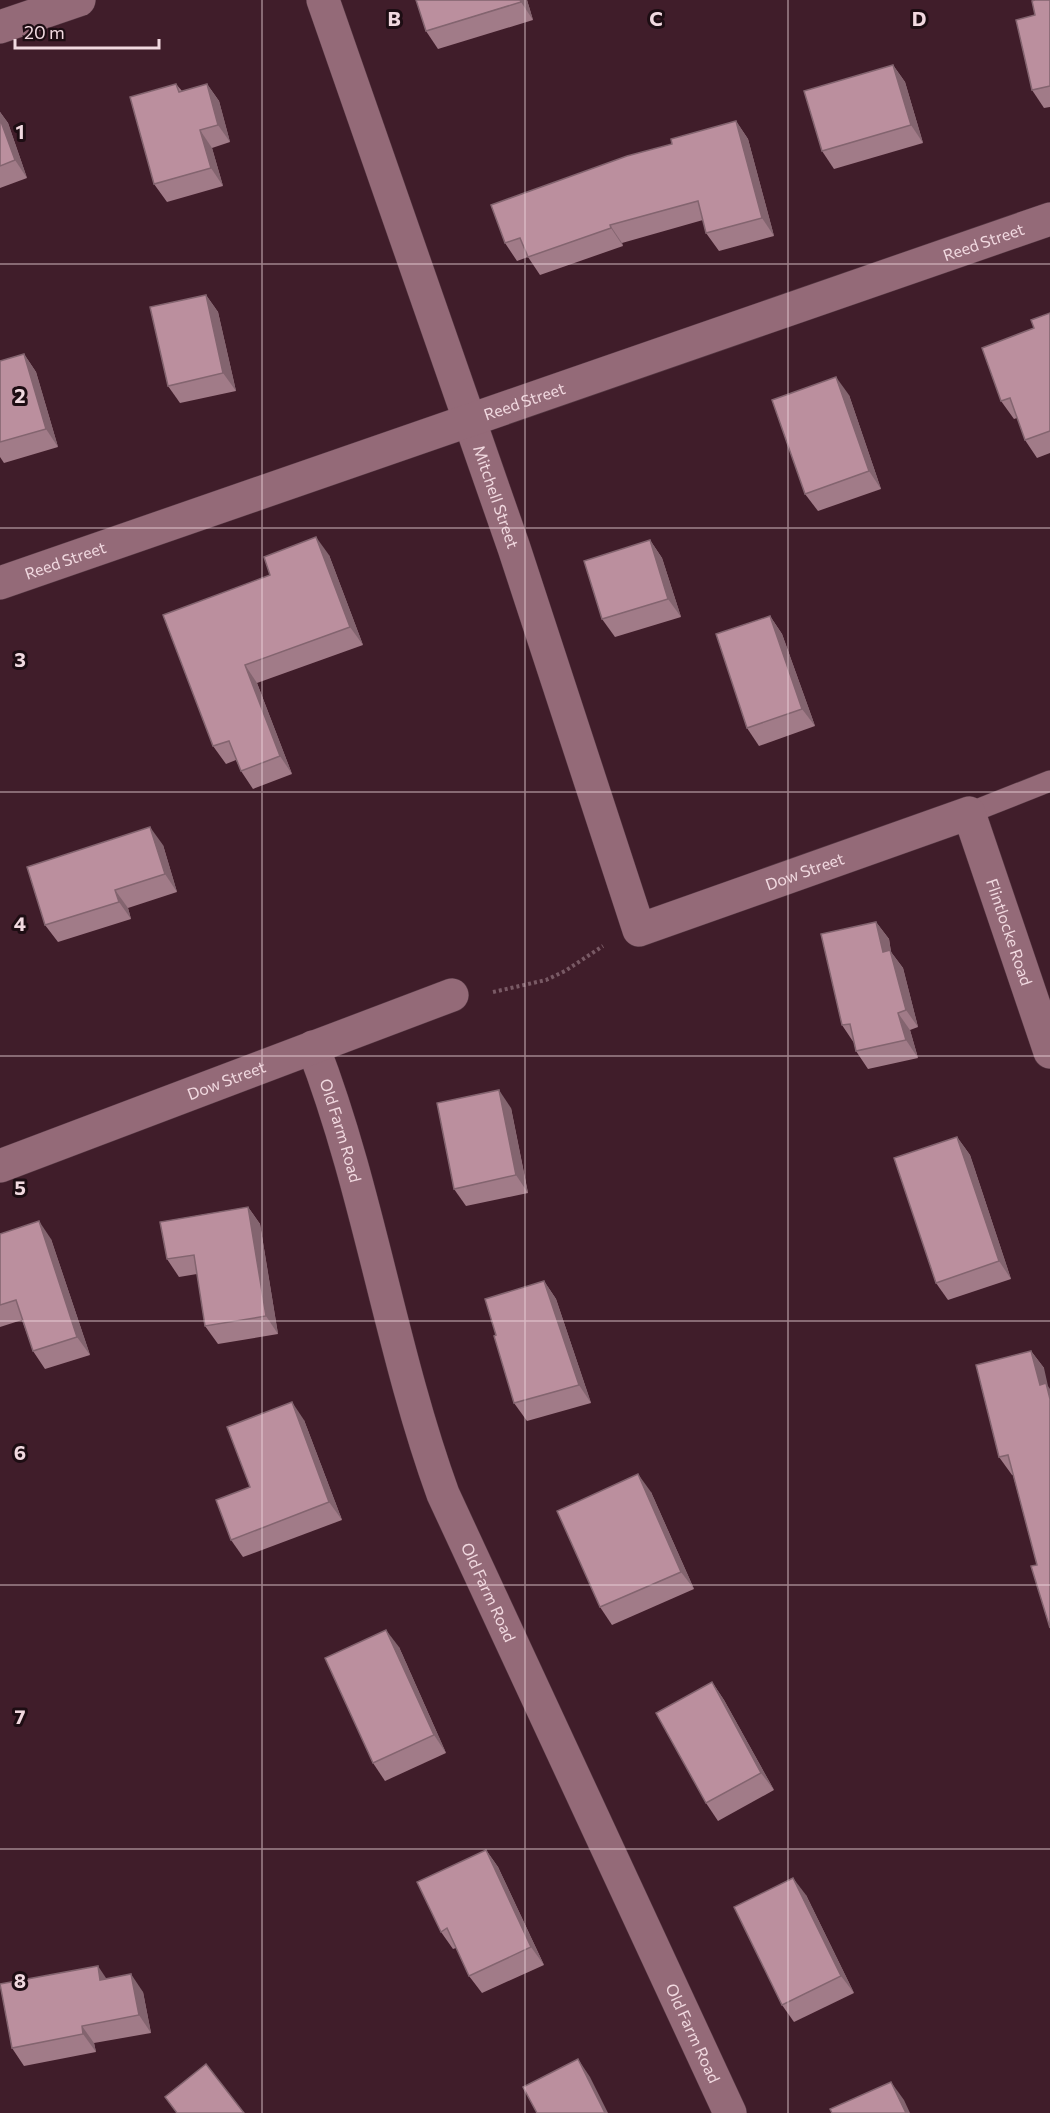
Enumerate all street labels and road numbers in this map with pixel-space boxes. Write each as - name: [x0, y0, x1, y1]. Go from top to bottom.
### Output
- street label: Reed Street: [940, 219, 1027, 264]
- street label: Reed Street: [481, 378, 568, 424]
- street label: Mitchell Street: [470, 442, 523, 551]
- street label: Reed Street: [22, 537, 109, 583]
- street label: Dow Street: [763, 848, 847, 893]
- street label: Flintlocke Road: [983, 876, 1037, 988]
- street label: Dow Street: [184, 1056, 268, 1103]
- street label: Old Farm Road: [316, 1076, 366, 1184]
- street label: Old Farm Road: [458, 1539, 520, 1645]
- street label: Old Farm Road: [662, 1980, 725, 2086]

